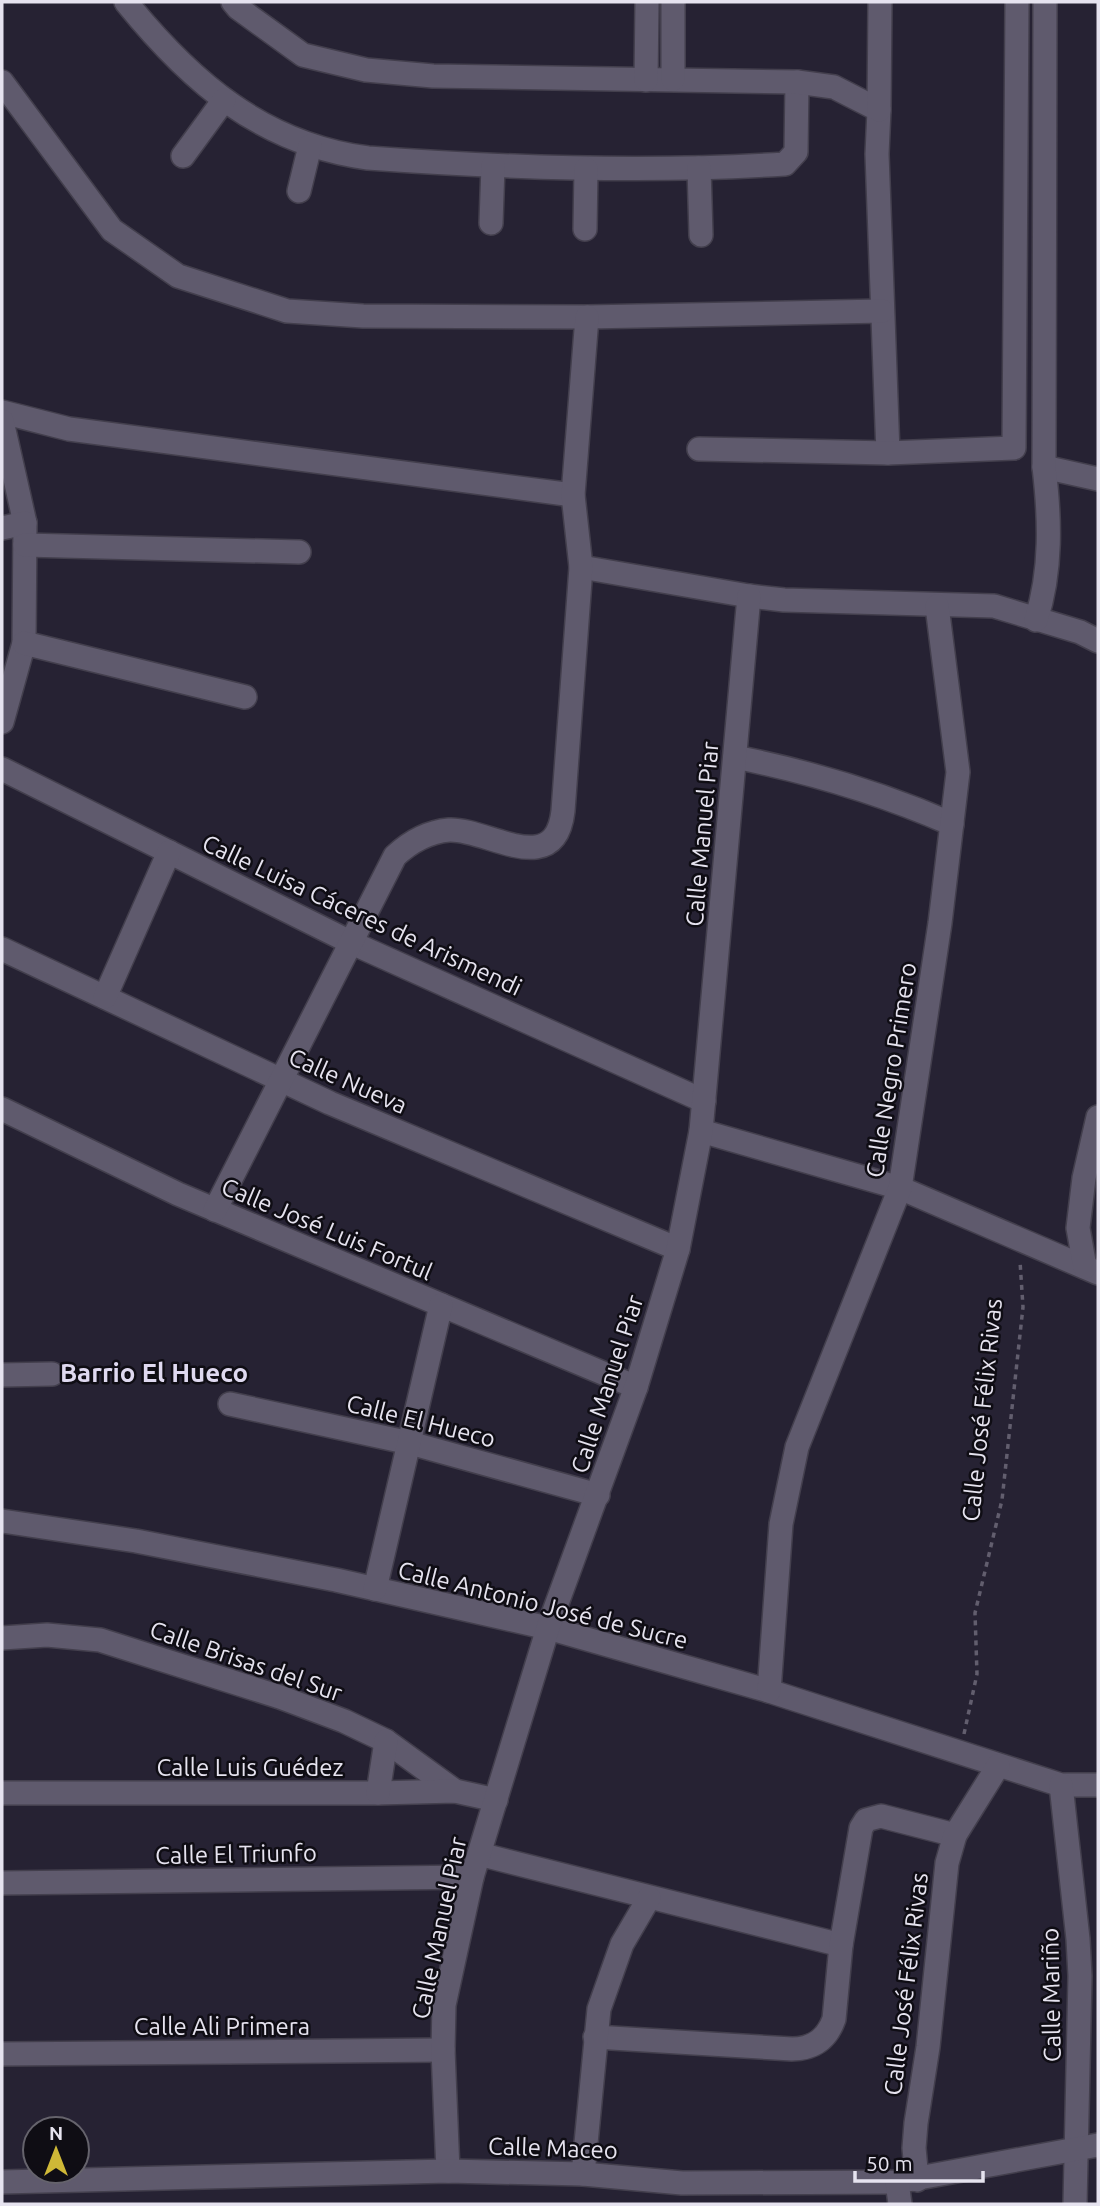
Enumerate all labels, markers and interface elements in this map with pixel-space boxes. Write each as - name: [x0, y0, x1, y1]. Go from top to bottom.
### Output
- street label: Calle Manuel Piar: [680, 740, 724, 928]
- street label: Calle Luisa Cáceres de Arismendi: [198, 829, 526, 1001]
- street label: Calle Negro Primero: [861, 960, 921, 1180]
- street label: Calle Nueva: [285, 1043, 411, 1119]
- street label: Calle José Luis Fortul: [218, 1172, 436, 1286]
- street label: Calle Manuel Piar: [565, 1292, 649, 1476]
- street label: Calle José Félix Rivas: [957, 1297, 1007, 1523]
- district label: Barrio El Hueco: [60, 1358, 248, 1387]
- street label: Calle El Hueco: [344, 1389, 498, 1453]
- street label: Calle Antonio José de Sucre: [395, 1556, 691, 1654]
- street label: Calle Brisas del Sur: [146, 1615, 346, 1707]
- street label: Calle Luis Guédez: [156, 1754, 344, 1781]
- street label: Calle Manuel Piar: [406, 1834, 472, 2022]
- street label: Calle El Triunfo: [155, 1839, 317, 1869]
- street label: Calle José Félix Rivas: [879, 1871, 933, 2097]
- street label: Calle Mariño: [1036, 1928, 1066, 2062]
- street label: Calle Ali Primera: [134, 2013, 310, 2040]
- north arrow: [21, 2115, 91, 2185]
- text: N: [49, 2122, 63, 2144]
- street label: Calle Maceo: [488, 2132, 618, 2164]
- scale bar: [855, 2140, 983, 2184]
- text: 50 m: [866, 2151, 913, 2175]

